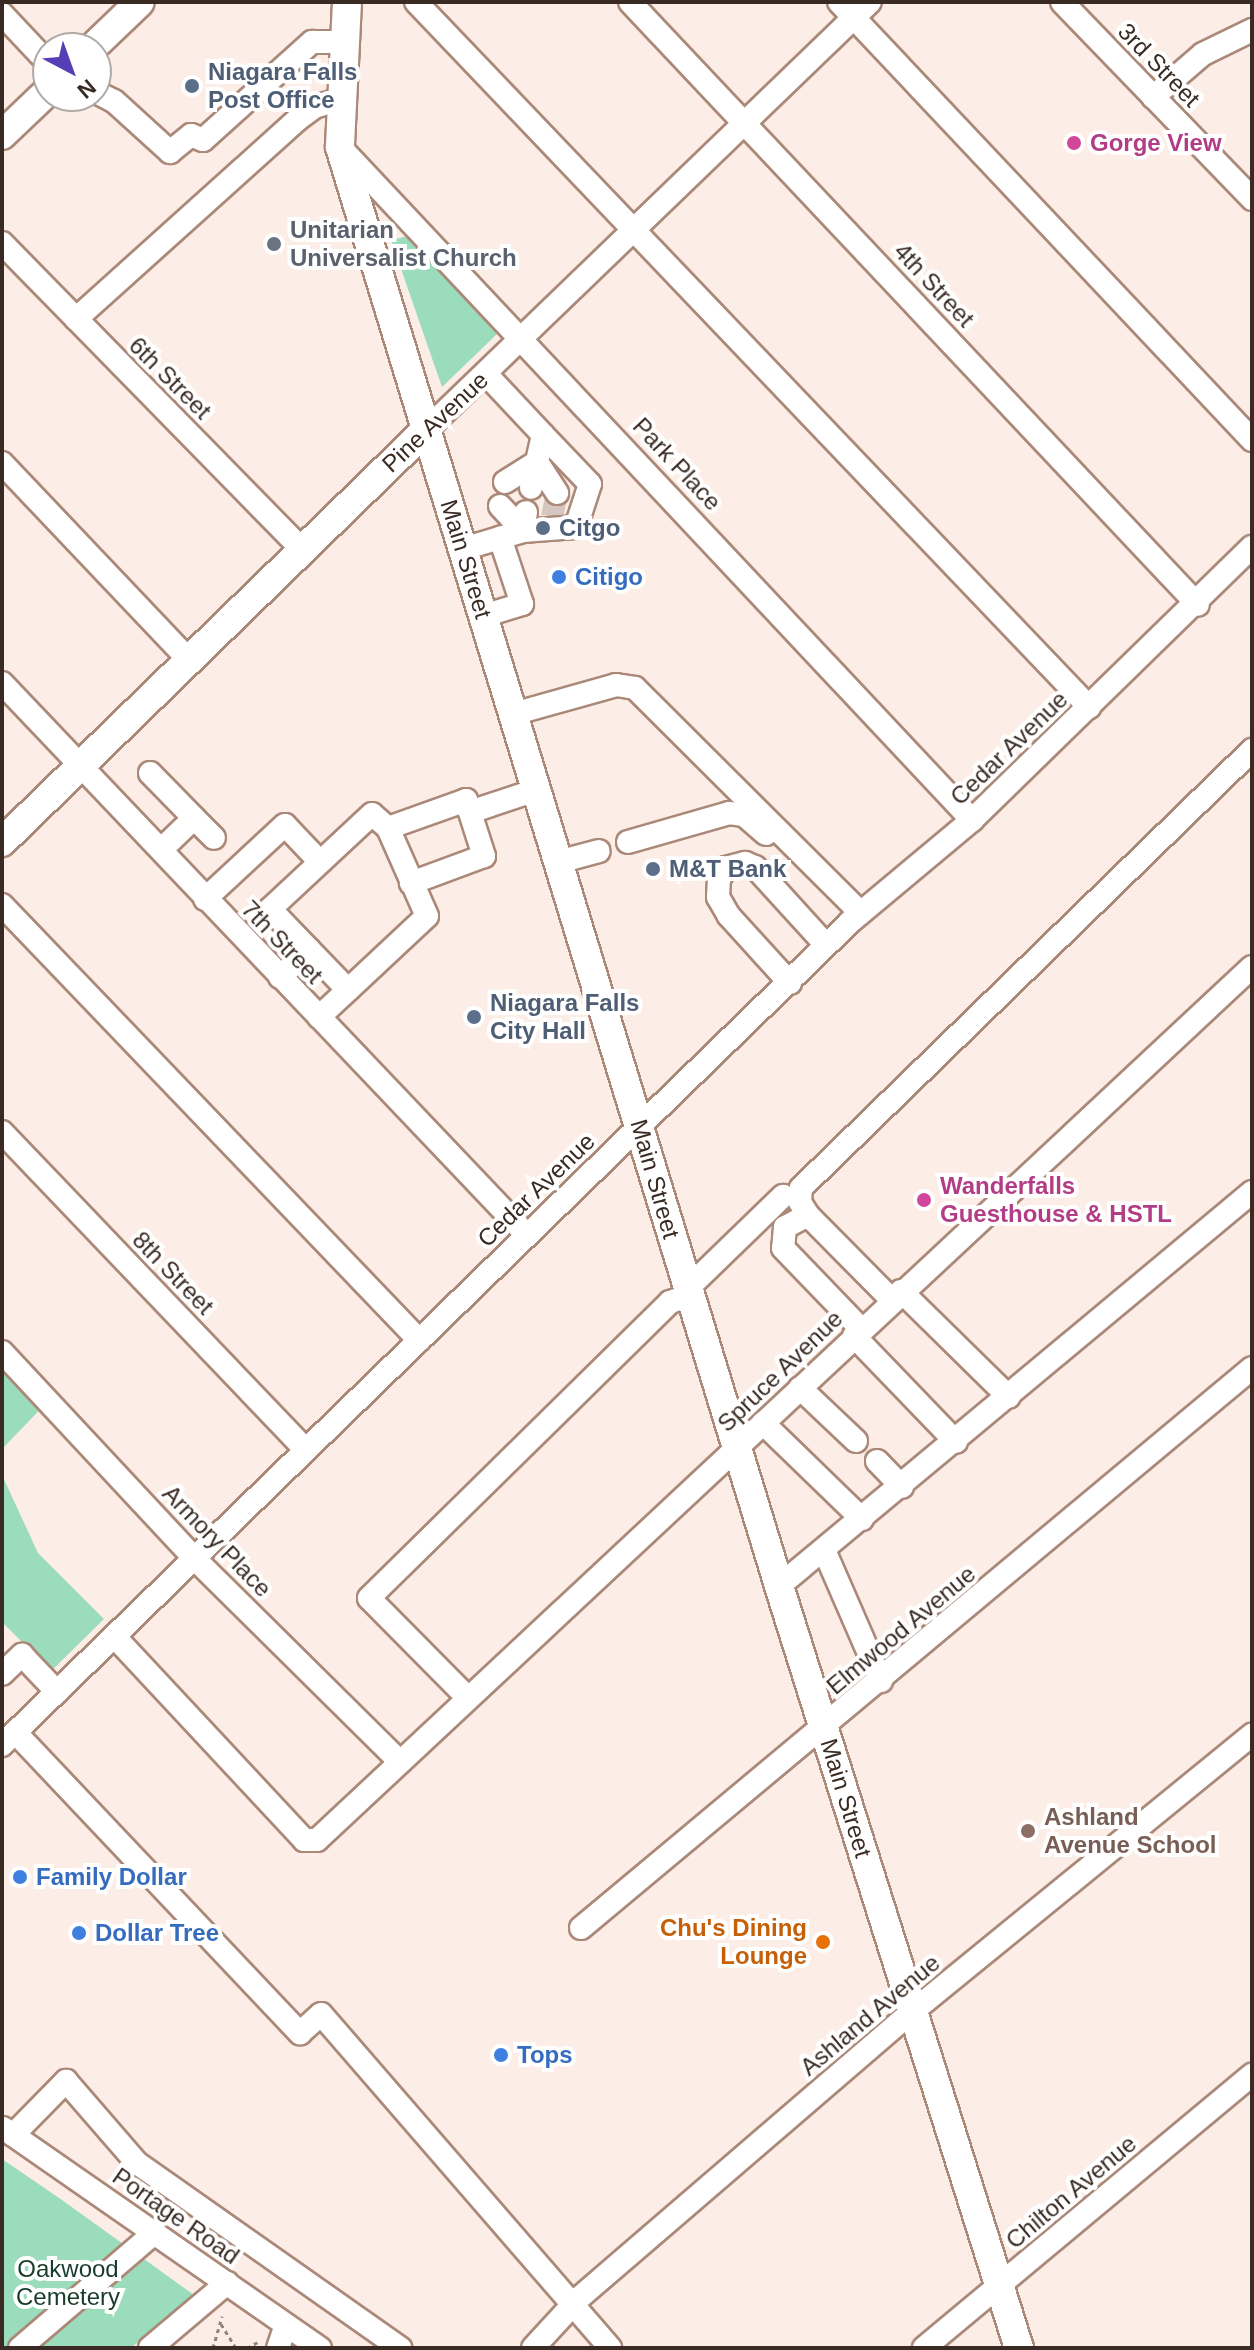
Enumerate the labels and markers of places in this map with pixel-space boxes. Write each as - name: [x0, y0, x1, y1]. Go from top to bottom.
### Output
- place label: Niagara Falls Post Office: [208, 58, 357, 114]
- marker: Niagara Falls Post Office: [183, 77, 201, 95]
- place label: Gorge View: [1090, 129, 1222, 157]
- marker: Gorge View: [1065, 134, 1083, 152]
- place label: Unitarian Universalist Church: [290, 216, 517, 272]
- marker: Unitarian Universalist Church: [265, 235, 283, 253]
- place label: Citgo: [559, 514, 620, 542]
- marker: Citgo: [534, 519, 552, 537]
- place label: Citigo: [575, 563, 643, 591]
- marker: Citigo: [550, 568, 568, 586]
- place label: M&T Bank: [669, 855, 786, 883]
- marker: M&T Bank: [644, 860, 662, 878]
- place label: Niagara Falls City Hall: [490, 989, 639, 1045]
- marker: Niagara Falls City Hall: [465, 1008, 483, 1026]
- place label: Wanderfalls Guesthouse & HSTL: [940, 1172, 1172, 1228]
- marker: Wanderfalls Guesthouse & HSTL: [915, 1191, 933, 1209]
- place label: Ashland Avenue School: [1044, 1803, 1216, 1859]
- marker: Ashland Avenue School: [1019, 1822, 1037, 1840]
- place label: Family Dollar: [36, 1863, 187, 1891]
- marker: Family Dollar: [11, 1868, 29, 1886]
- place label: Chu's Dining Lounge: [660, 1914, 807, 1970]
- place label: Dollar Tree: [95, 1919, 219, 1947]
- marker: Dollar Tree: [70, 1924, 88, 1942]
- marker: Chu's Dining Lounge: [814, 1933, 832, 1951]
- place label: Tops: [517, 2041, 573, 2069]
- marker: Tops: [492, 2046, 510, 2064]

